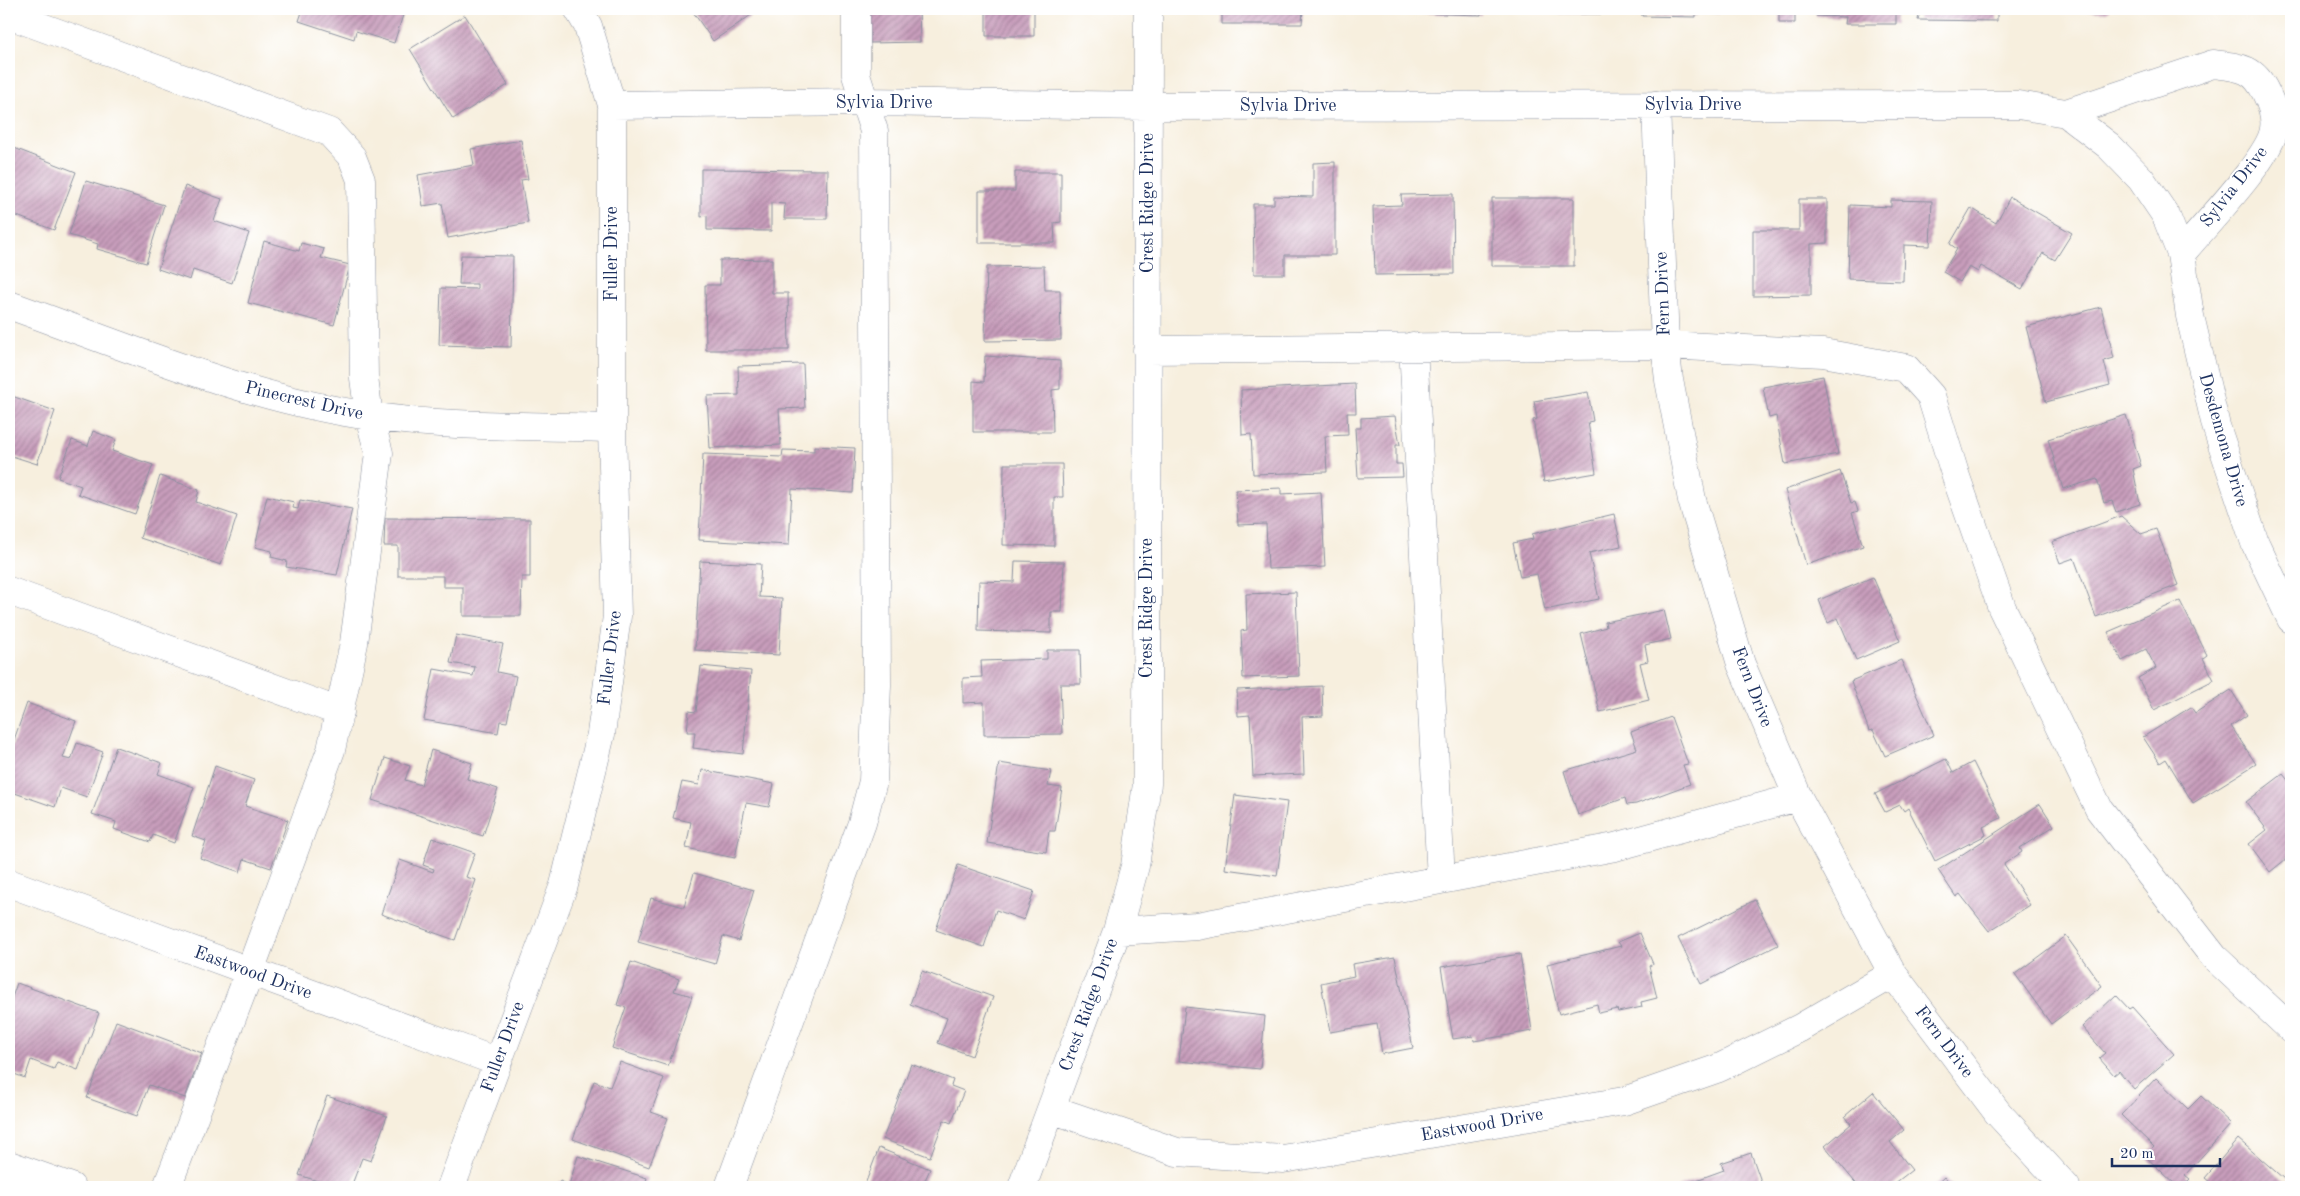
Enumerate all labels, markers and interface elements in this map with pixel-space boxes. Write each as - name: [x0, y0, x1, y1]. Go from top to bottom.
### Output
- street label: Sylvia Drive: [835, 94, 933, 112]
- street label: Sylvia Drive: [1644, 96, 1742, 114]
- street label: Sylvia Drive: [1239, 97, 1337, 115]
- street label: Crest Ridge Drive: [1139, 133, 1157, 273]
- street label: Sylvia Drive: [2197, 143, 2271, 231]
- street label: Fuller Drive: [603, 206, 621, 302]
- street label: Fern Drive: [1653, 251, 1673, 337]
- street label: Desdemona Drive: [2195, 371, 2251, 509]
- street label: Pinecrest Drive: [243, 379, 365, 423]
- street label: Crest Ridge Drive: [1138, 538, 1156, 678]
- street label: Fuller Drive: [595, 610, 625, 706]
- street label: Fern Drive: [1728, 644, 1776, 730]
- street label: Crest Ridge Drive: [1057, 936, 1121, 1074]
- street label: Eastwood Drive: [192, 943, 314, 1003]
- street label: Fuller Drive: [478, 999, 528, 1095]
- street label: Fern Drive: [1911, 1003, 1977, 1081]
- street label: Eastwood Drive: [1419, 1105, 1545, 1145]
- scale bar: [2112, 1136, 2220, 1168]
- text: 20 m: [2120, 1147, 2154, 1162]

